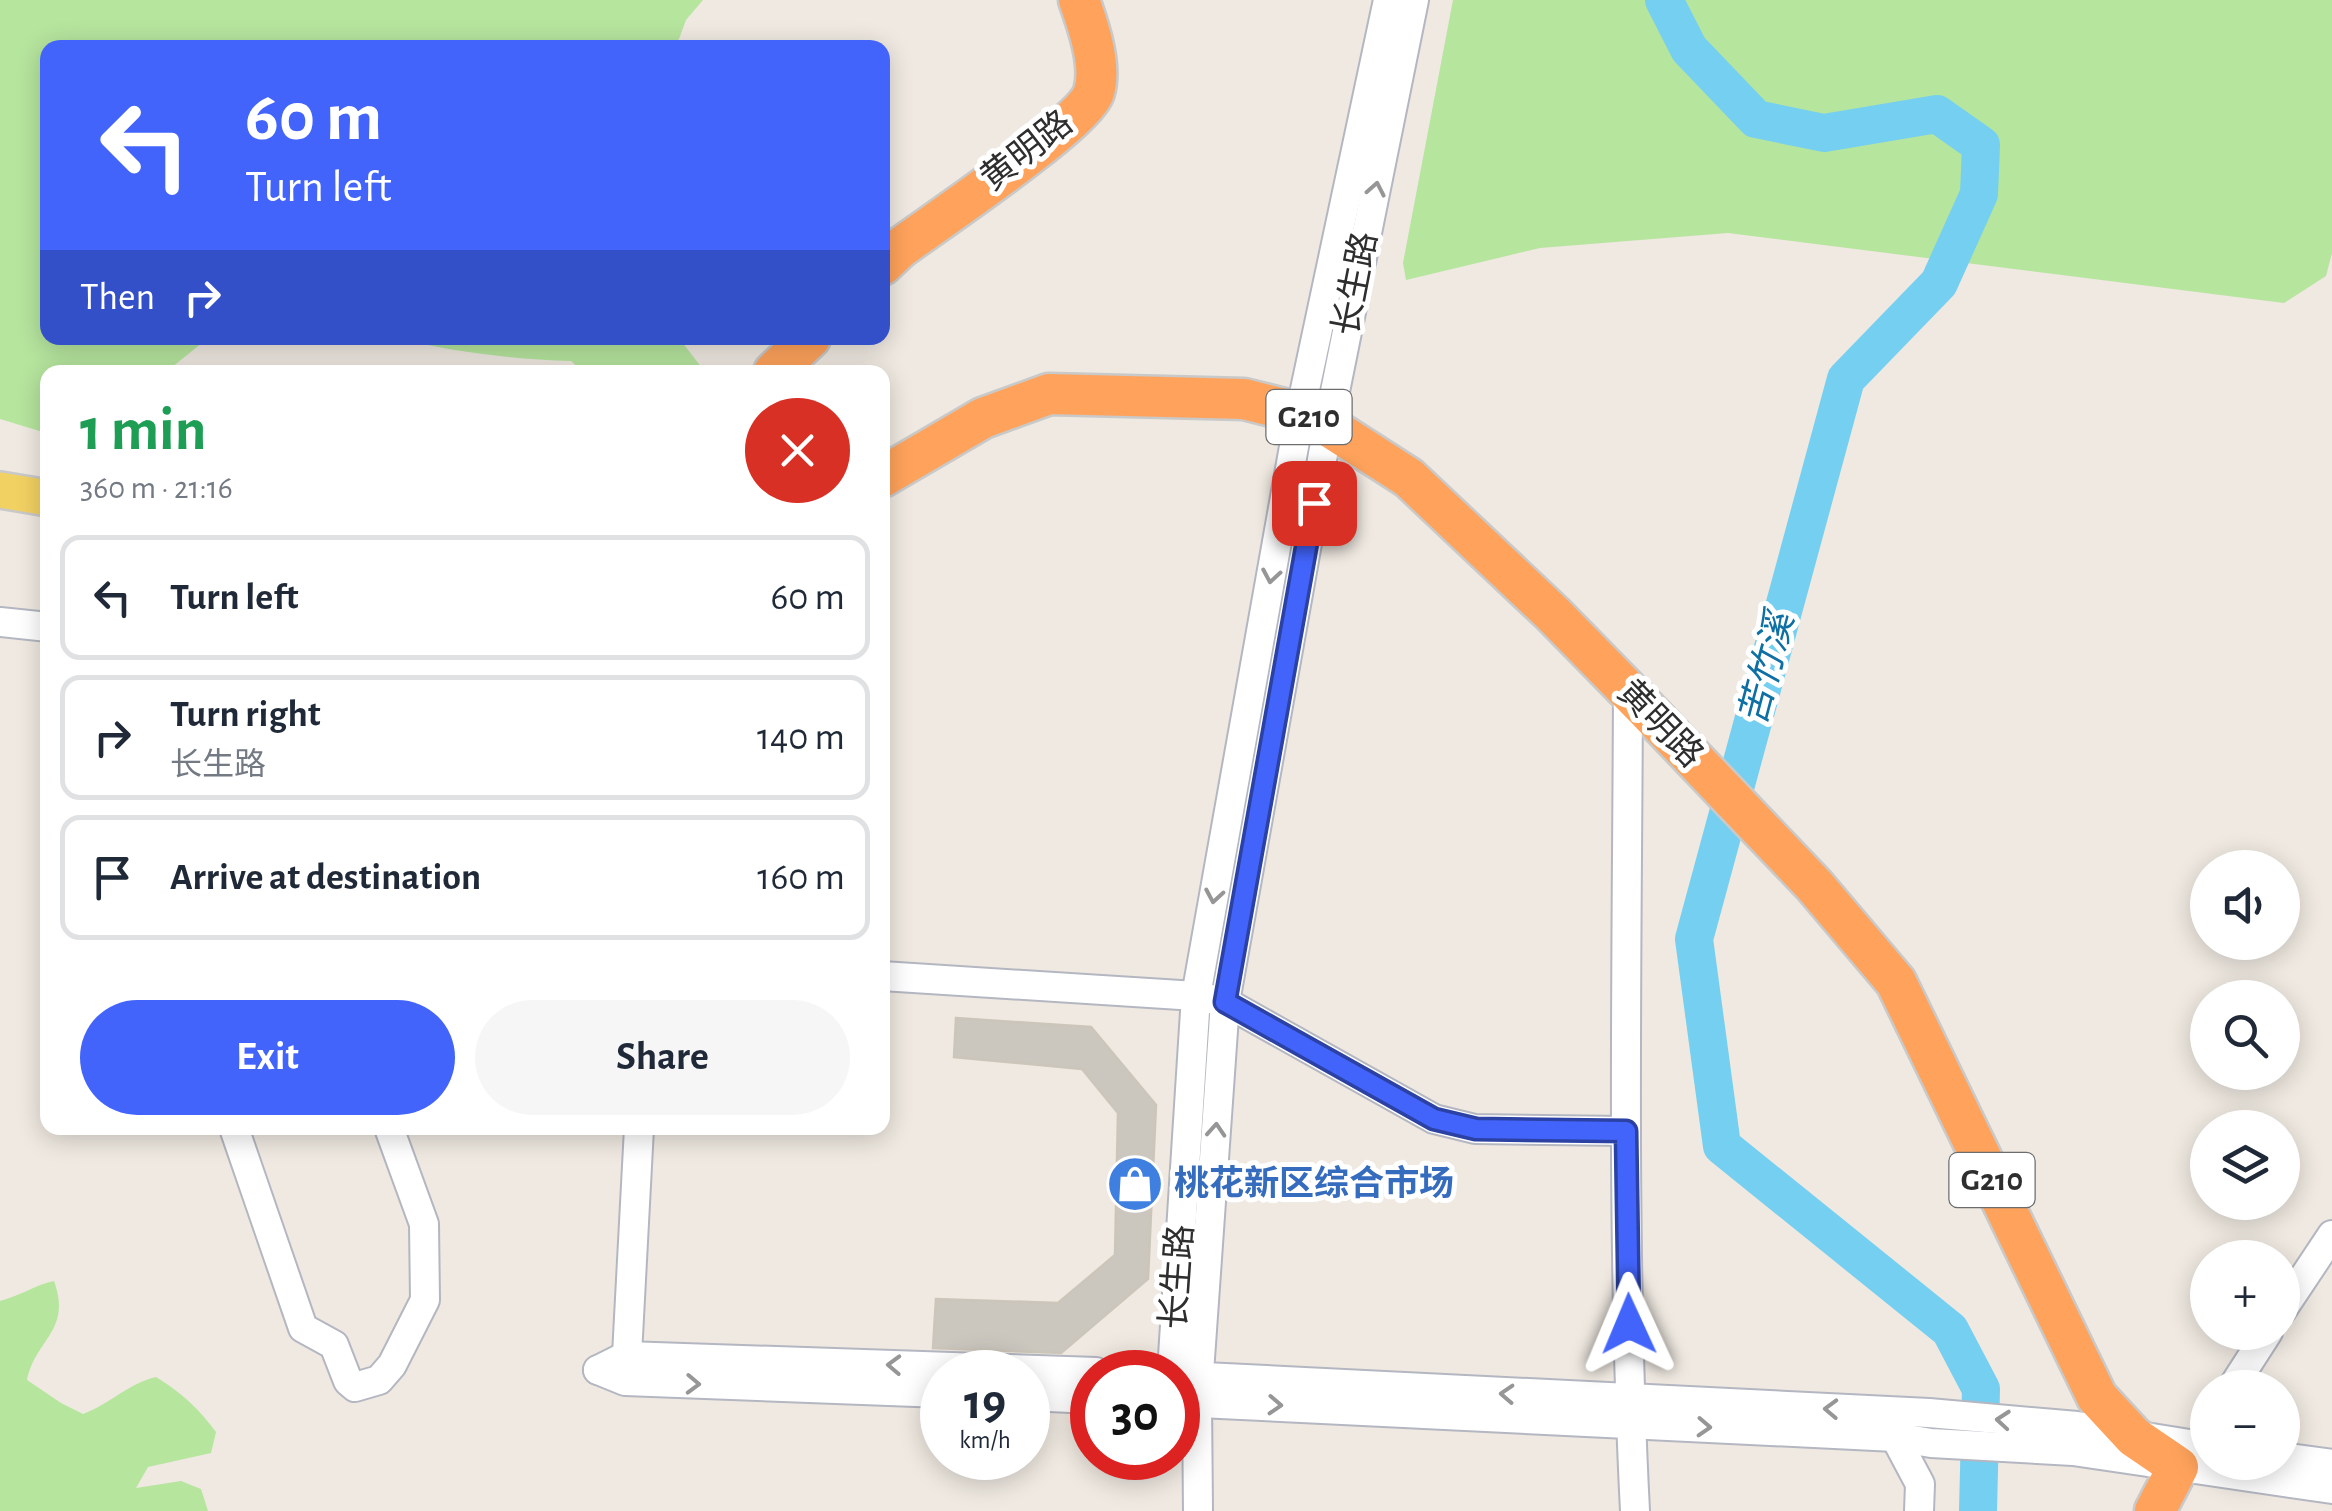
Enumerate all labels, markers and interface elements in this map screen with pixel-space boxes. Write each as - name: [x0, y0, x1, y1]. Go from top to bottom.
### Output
- icon: left: [80, 80, 210, 210]
- text: 60 m: [245, 83, 382, 153]
- street label: 黄明路: [974, 103, 1079, 197]
- text: Turn left: [245, 165, 392, 210]
- one-way arrow: [1364, 181, 1385, 198]
- street label: 长生路: [1327, 229, 1383, 339]
- icon: right: [175, 270, 230, 325]
- text: Then: [80, 279, 155, 317]
- road number: G210: [1266, 390, 1352, 444]
- button: close: [745, 398, 850, 503]
- text: 1 min: [80, 401, 206, 461]
- pin: [1272, 461, 1357, 546]
- text: 360 m · 21:16: [80, 472, 233, 504]
- icon: arrive: [1287, 476, 1342, 531]
- one-way arrow: [1261, 567, 1282, 584]
- icon: left: [85, 570, 140, 625]
- text: Turn left: [170, 579, 298, 617]
- text: 60 m: [770, 579, 845, 617]
- water label: 苦竹溪: [1733, 605, 1802, 729]
- street label: 黄明路: [1611, 673, 1711, 774]
- text: Turn right: [170, 696, 320, 734]
- icon: right: [85, 710, 140, 765]
- text: 140 m: [757, 719, 845, 757]
- text: 长生路: [170, 749, 266, 781]
- icon: arrive: [85, 850, 140, 905]
- map controls: [2190, 850, 2300, 1480]
- button: sound: [2190, 850, 2300, 960]
- text: Arrive at destination: [170, 859, 481, 897]
- text: 160 m: [757, 859, 845, 897]
- one-way arrow: [1204, 887, 1225, 904]
- button: search: [2190, 980, 2300, 1090]
- button: Exit: [80, 1000, 455, 1115]
- button: Share: [475, 1000, 850, 1115]
- button: layers: [2190, 1110, 2300, 1220]
- one-way arrow: [1205, 1121, 1226, 1137]
- road number: G210: [1950, 1153, 2034, 1207]
- shop icon: 桃花新区综合市场: [1105, 1154, 1165, 1214]
- place label: 桃花新区综合市场: [1174, 1164, 1454, 1202]
- street label: 长生路: [1155, 1223, 1199, 1331]
- button: +: [2190, 1240, 2300, 1350]
- position arrow: [1577, 1272, 1681, 1376]
- speed limit sign: 30: [1070, 1350, 1200, 1480]
- one-way arrow: [885, 1355, 901, 1376]
- button: −: [2190, 1370, 2300, 1480]
- one-way arrow: [685, 1373, 701, 1394]
- text: 19: [964, 1378, 1006, 1428]
- one-way arrow: [1498, 1384, 1514, 1405]
- one-way arrow: [1267, 1394, 1283, 1415]
- one-way arrow: [1823, 1399, 1839, 1420]
- one-way arrow: [1994, 1409, 2010, 1431]
- one-way arrow: [1697, 1416, 1713, 1437]
- text: km/h: [959, 1428, 1011, 1453]

